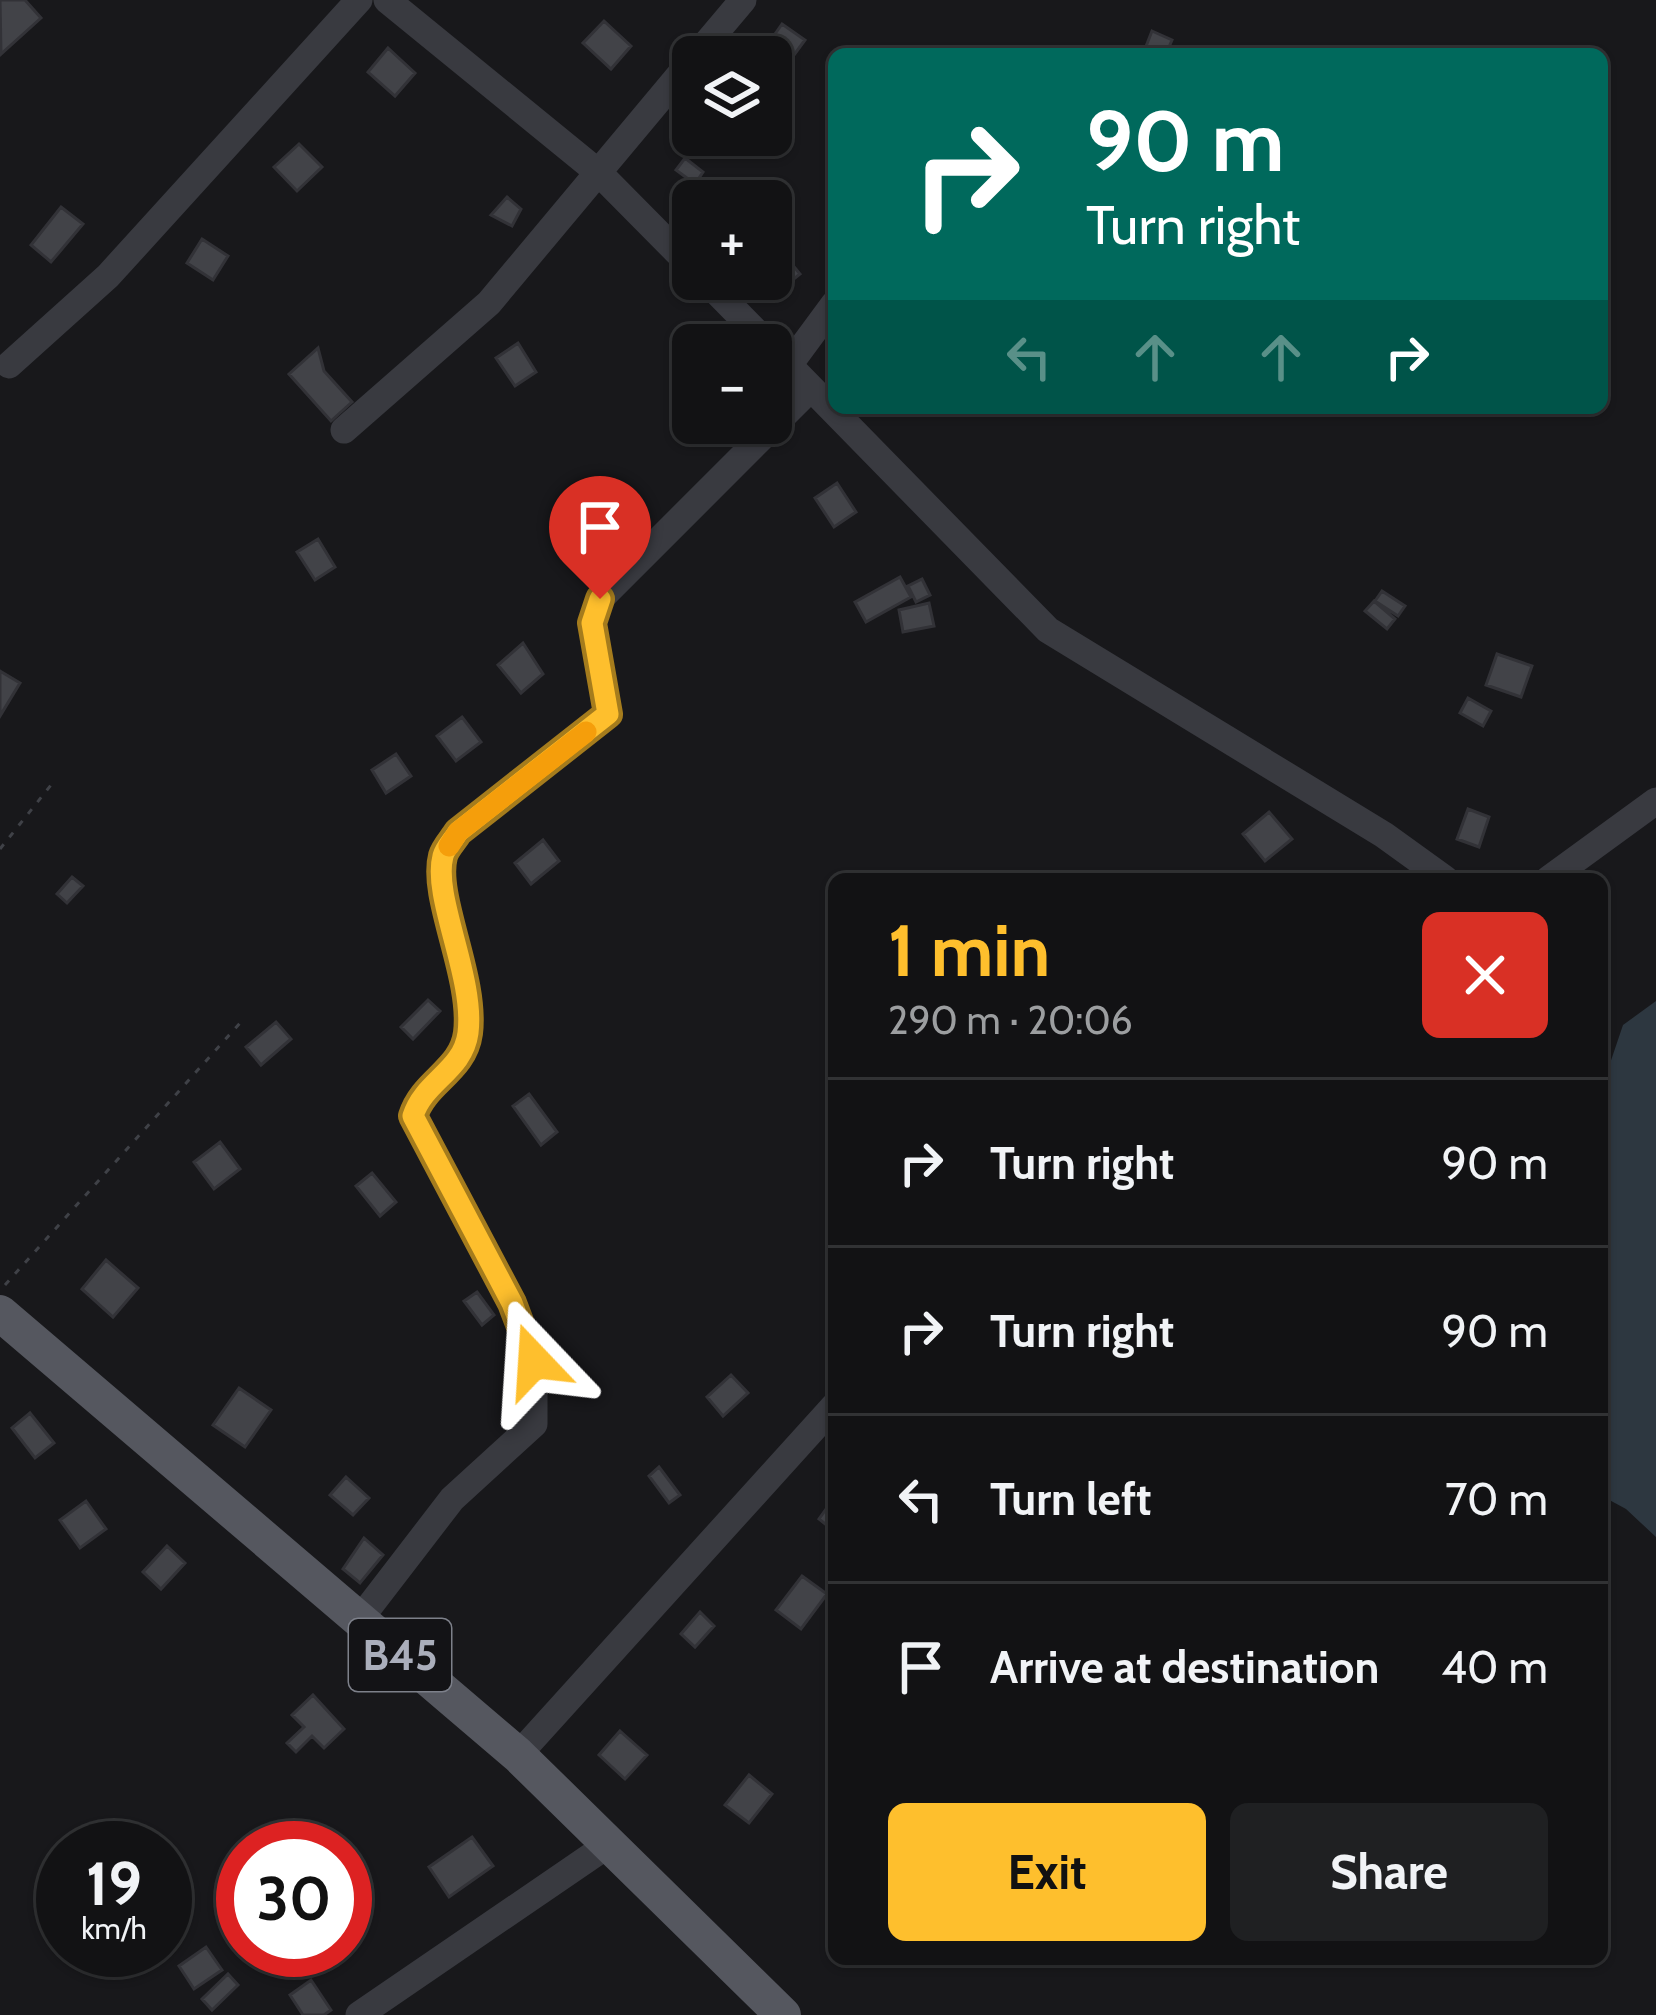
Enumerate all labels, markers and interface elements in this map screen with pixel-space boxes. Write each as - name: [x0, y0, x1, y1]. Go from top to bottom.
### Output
- map controls: [672, 36, 792, 444]
- button: layers: [672, 36, 792, 156]
- text: 90 m: [1086, 90, 1284, 192]
- icon: right: [888, 96, 1044, 252]
- button: +: [672, 180, 792, 300]
- text: Turn right: [1086, 192, 1300, 258]
- button: −: [672, 324, 792, 444]
- icon: left: [996, 324, 1062, 390]
- icon: ahead: [1122, 324, 1188, 390]
- icon: ahead: [1248, 324, 1314, 390]
- icon: right: [1374, 324, 1440, 390]
- pin: [549, 476, 651, 599]
- icon: arrive: [567, 494, 633, 560]
- text: 1 min: [888, 907, 1050, 994]
- button: close: [1422, 912, 1548, 1038]
- text: 290 m · 20:06: [888, 996, 1133, 1044]
- icon: right: [888, 1130, 954, 1196]
- text: Turn right: [990, 1136, 1174, 1190]
- text: 90 m: [1441, 1136, 1548, 1190]
- position arrow: [471, 1298, 597, 1424]
- icon: right: [888, 1298, 954, 1364]
- text: Turn right: [990, 1304, 1174, 1358]
- text: 90 m: [1441, 1304, 1548, 1358]
- icon: left: [888, 1466, 954, 1532]
- text: Turn left: [990, 1472, 1152, 1526]
- text: 70 m: [1445, 1472, 1548, 1526]
- road number: B45: [349, 1619, 451, 1691]
- icon: arrive: [888, 1634, 954, 1700]
- text: Arrive at destination: [990, 1640, 1379, 1694]
- text: 40 m: [1441, 1640, 1548, 1694]
- button: Exit: [888, 1803, 1206, 1941]
- button: Share: [1230, 1803, 1548, 1941]
- speed limit sign: 30: [216, 1821, 372, 1977]
- text: 19: [86, 1847, 142, 1920]
- text: km/h: [81, 1910, 147, 1947]

